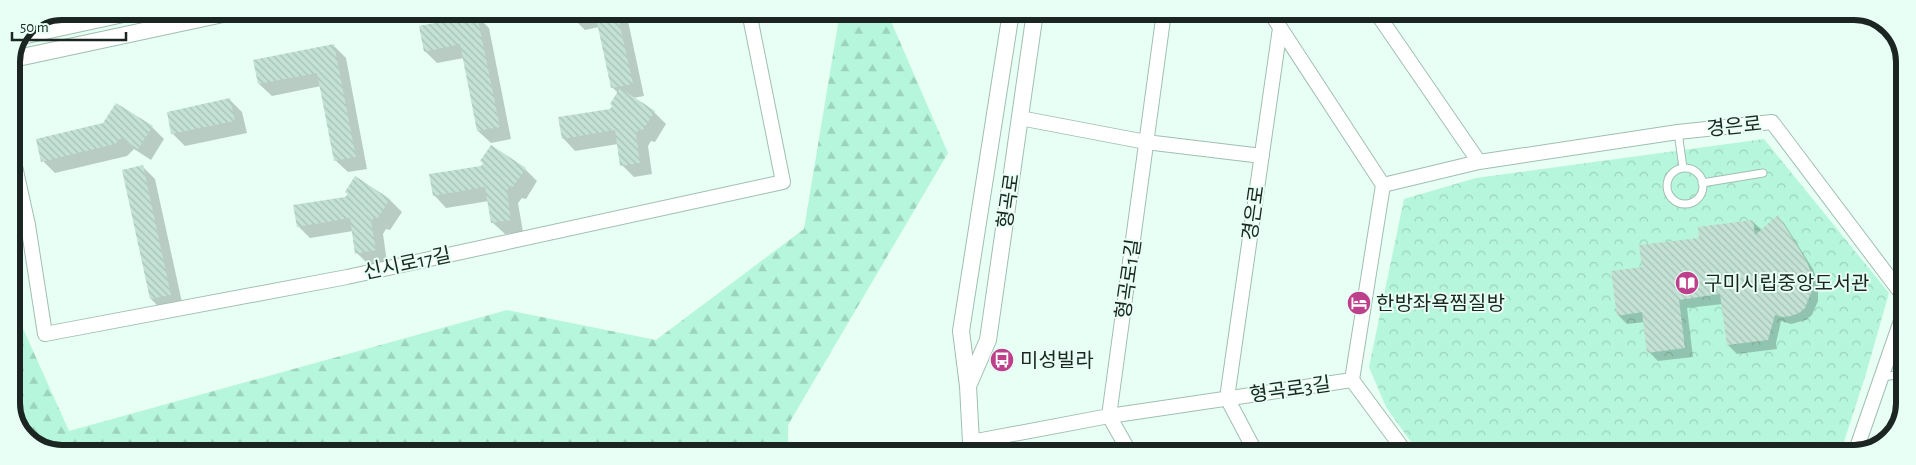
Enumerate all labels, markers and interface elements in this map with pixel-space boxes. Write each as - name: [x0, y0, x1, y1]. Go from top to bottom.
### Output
- scale bar: [12, 10, 126, 42]
- text: 50 m: [20, 20, 49, 35]
- street label: 경은로: [1706, 113, 1763, 140]
- street label: 형곡로: [994, 172, 1023, 230]
- street label: 경은로: [1239, 184, 1268, 242]
- street label: 형곡로1길: [1112, 238, 1144, 320]
- street label: 신시로17길: [361, 244, 453, 283]
- library icon: 구미시립중앙도서관: [1674, 270, 1700, 296]
- place label: 구미시립중앙도서관: [1704, 273, 1870, 294]
- hotel icon: 한방좌욕찜질방: [1346, 290, 1372, 316]
- place label: 한방좌욕찜질방: [1376, 293, 1505, 314]
- bus stop icon: 미성빌라: [989, 347, 1015, 373]
- place label: 미성빌라: [1020, 350, 1094, 371]
- street label: 형곡로3길: [1248, 373, 1332, 406]

